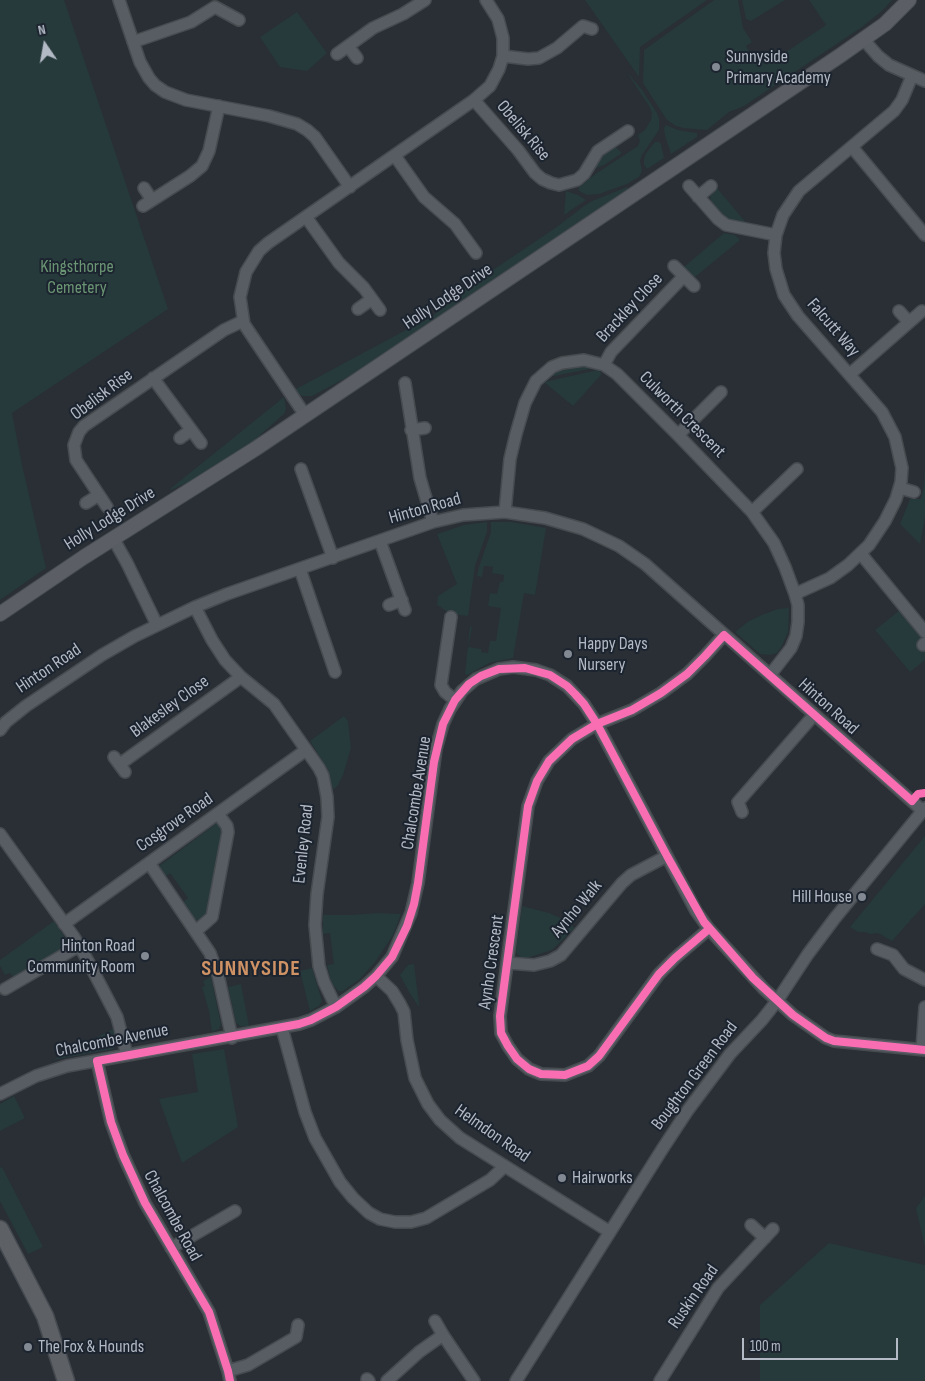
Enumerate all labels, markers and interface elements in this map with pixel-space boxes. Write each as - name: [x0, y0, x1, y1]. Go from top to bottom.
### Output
- north arrow: [20, 20, 70, 70]
- text: N: [36, 21, 47, 39]
- place label: Sunnyside Primary Academy: [726, 46, 831, 88]
- marker: Sunnyside Primary Academy: [710, 61, 722, 73]
- street label: Obelisk Rise: [492, 96, 554, 166]
- park label: Kingsthorpe Cemetery: [40, 256, 114, 298]
- street label: Holly Lodge Drive: [399, 259, 497, 335]
- street label: Brackley Close: [592, 269, 668, 347]
- street label: Falcutt Way: [802, 294, 864, 362]
- street label: Obelisk Rise: [67, 365, 137, 425]
- street label: Culworth Crescent: [634, 367, 730, 463]
- street label: Holly Lodge Drive: [61, 482, 159, 556]
- street label: Hinton Road: [387, 488, 463, 530]
- place label: Happy Days Nursery: [578, 633, 648, 676]
- street label: Hinton Road: [12, 639, 86, 699]
- marker: Happy Days Nursery: [562, 648, 574, 660]
- street label: Blakesley Close: [126, 671, 214, 743]
- street label: Hinton Road: [793, 674, 863, 740]
- street label: Chalcombe Avenue: [397, 735, 437, 851]
- street label: Cosgrove Road: [132, 789, 218, 857]
- street label: Evenley Road: [289, 803, 319, 885]
- street label: Aynho Walk: [547, 876, 607, 942]
- place label: Hill House: [792, 886, 852, 908]
- marker: Hill House: [856, 891, 868, 903]
- street label: Aynho Crescent: [475, 913, 509, 1011]
- place label: Hinton Road Community Room: [27, 935, 135, 978]
- marker: Hinton Road Community Room: [139, 950, 151, 962]
- district label: SUNNYSIDE: [200, 956, 302, 982]
- street label: Boughton Green Road: [647, 1017, 743, 1135]
- street label: Chalcombe Avenue: [54, 1019, 170, 1063]
- street label: Helmdon Road: [450, 1100, 534, 1168]
- street label: Chalcombe Road: [138, 1167, 206, 1265]
- place label: Hairworks: [572, 1167, 633, 1189]
- marker: Hairworks: [556, 1172, 568, 1184]
- street label: Ruskin Road: [664, 1261, 724, 1333]
- scale bar: [745, 1328, 901, 1360]
- place label: The Fox & Hounds: [38, 1336, 144, 1358]
- text: 100 m: [750, 1337, 781, 1356]
- marker: The Fox & Hounds: [22, 1341, 34, 1353]

